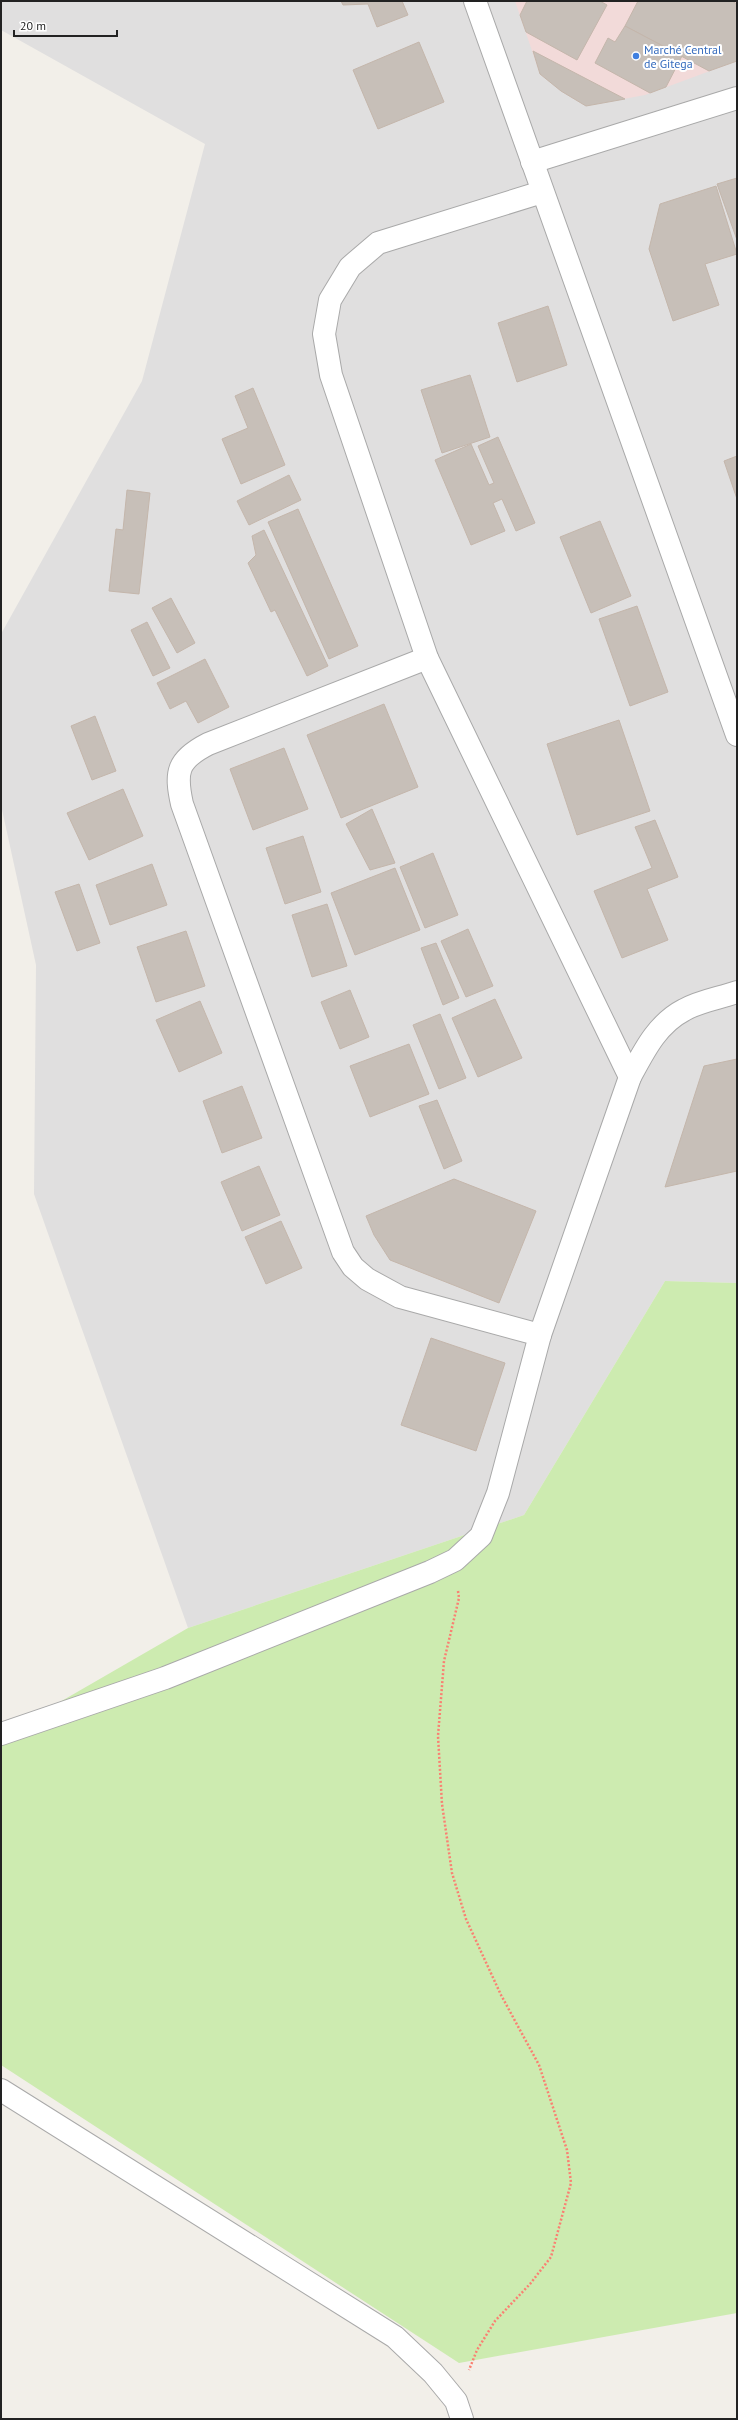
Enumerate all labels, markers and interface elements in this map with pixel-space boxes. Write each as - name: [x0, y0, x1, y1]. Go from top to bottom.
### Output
- scale bar: [14, 12, 117, 38]
- text: 20 m: [20, 18, 46, 33]
- place label: Marché Central de Gitega: [644, 42, 722, 71]
- marker: Marché Central de Gitega: [631, 51, 641, 61]

